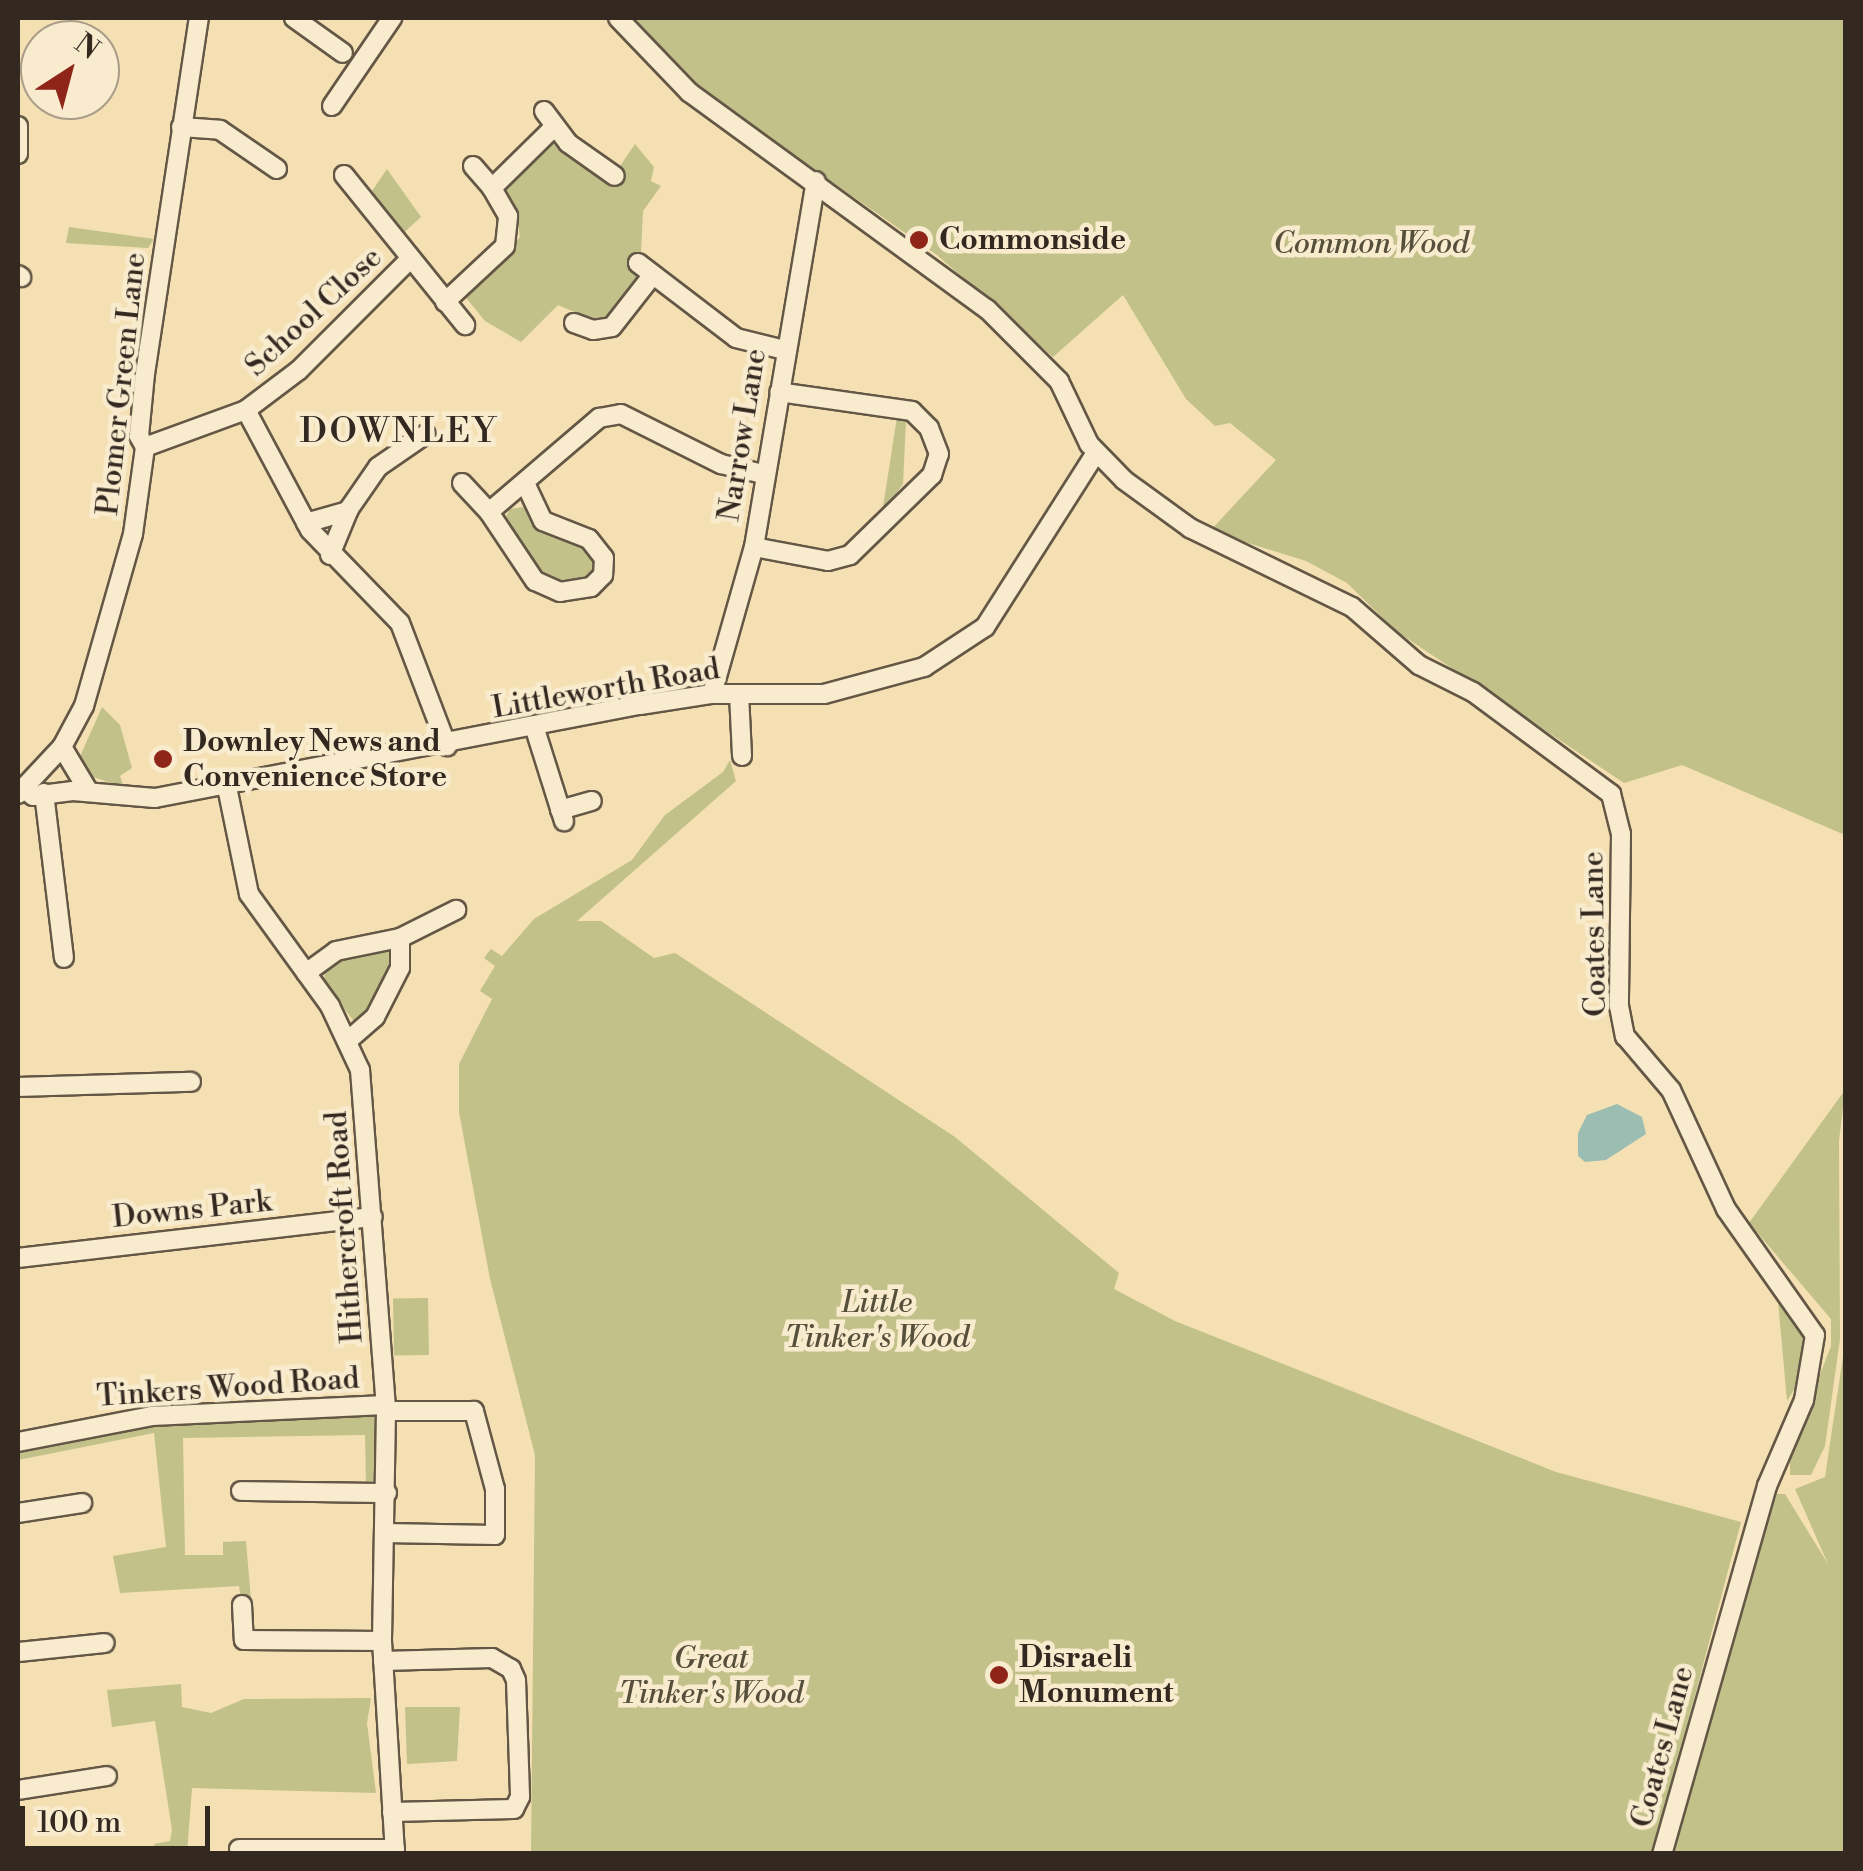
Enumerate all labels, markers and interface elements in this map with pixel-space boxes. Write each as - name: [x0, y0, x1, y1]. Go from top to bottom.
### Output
- north arrow: [20, 20, 120, 120]
- text: N: [68, 26, 106, 68]
- place label: Commonside: [939, 222, 1126, 258]
- park label: Common Wood: [1273, 226, 1469, 262]
- marker: Commonside: [908, 229, 930, 251]
- street label: School Close: [238, 240, 390, 384]
- street label: Plomer Green Lane: [90, 251, 154, 517]
- street label: Narrow Lane: [712, 346, 774, 524]
- district label: DOWNLEY: [300, 411, 498, 453]
- street label: Littleworth Road: [489, 651, 723, 727]
- place label: Downley News and Convenience Store: [183, 724, 447, 794]
- marker: Downley News and Convenience Store: [152, 748, 174, 770]
- street label: Coates Lane: [1576, 851, 1614, 1017]
- street label: Hithercroft Road: [319, 1110, 371, 1344]
- street label: Downs Park: [111, 1184, 273, 1236]
- park label: Little Tinker's Wood: [785, 1285, 969, 1356]
- street label: Tinkers Wood Road: [95, 1361, 361, 1415]
- place label: Disraeli Monument: [1019, 1640, 1174, 1710]
- park label: Great Tinker's Wood: [619, 1641, 803, 1712]
- street label: Coates Lane: [1624, 1662, 1702, 1832]
- marker: Disraeli Monument: [988, 1664, 1010, 1686]
- scale bar: [25, 1786, 215, 1848]
- text: 100 m: [37, 1804, 121, 1842]

